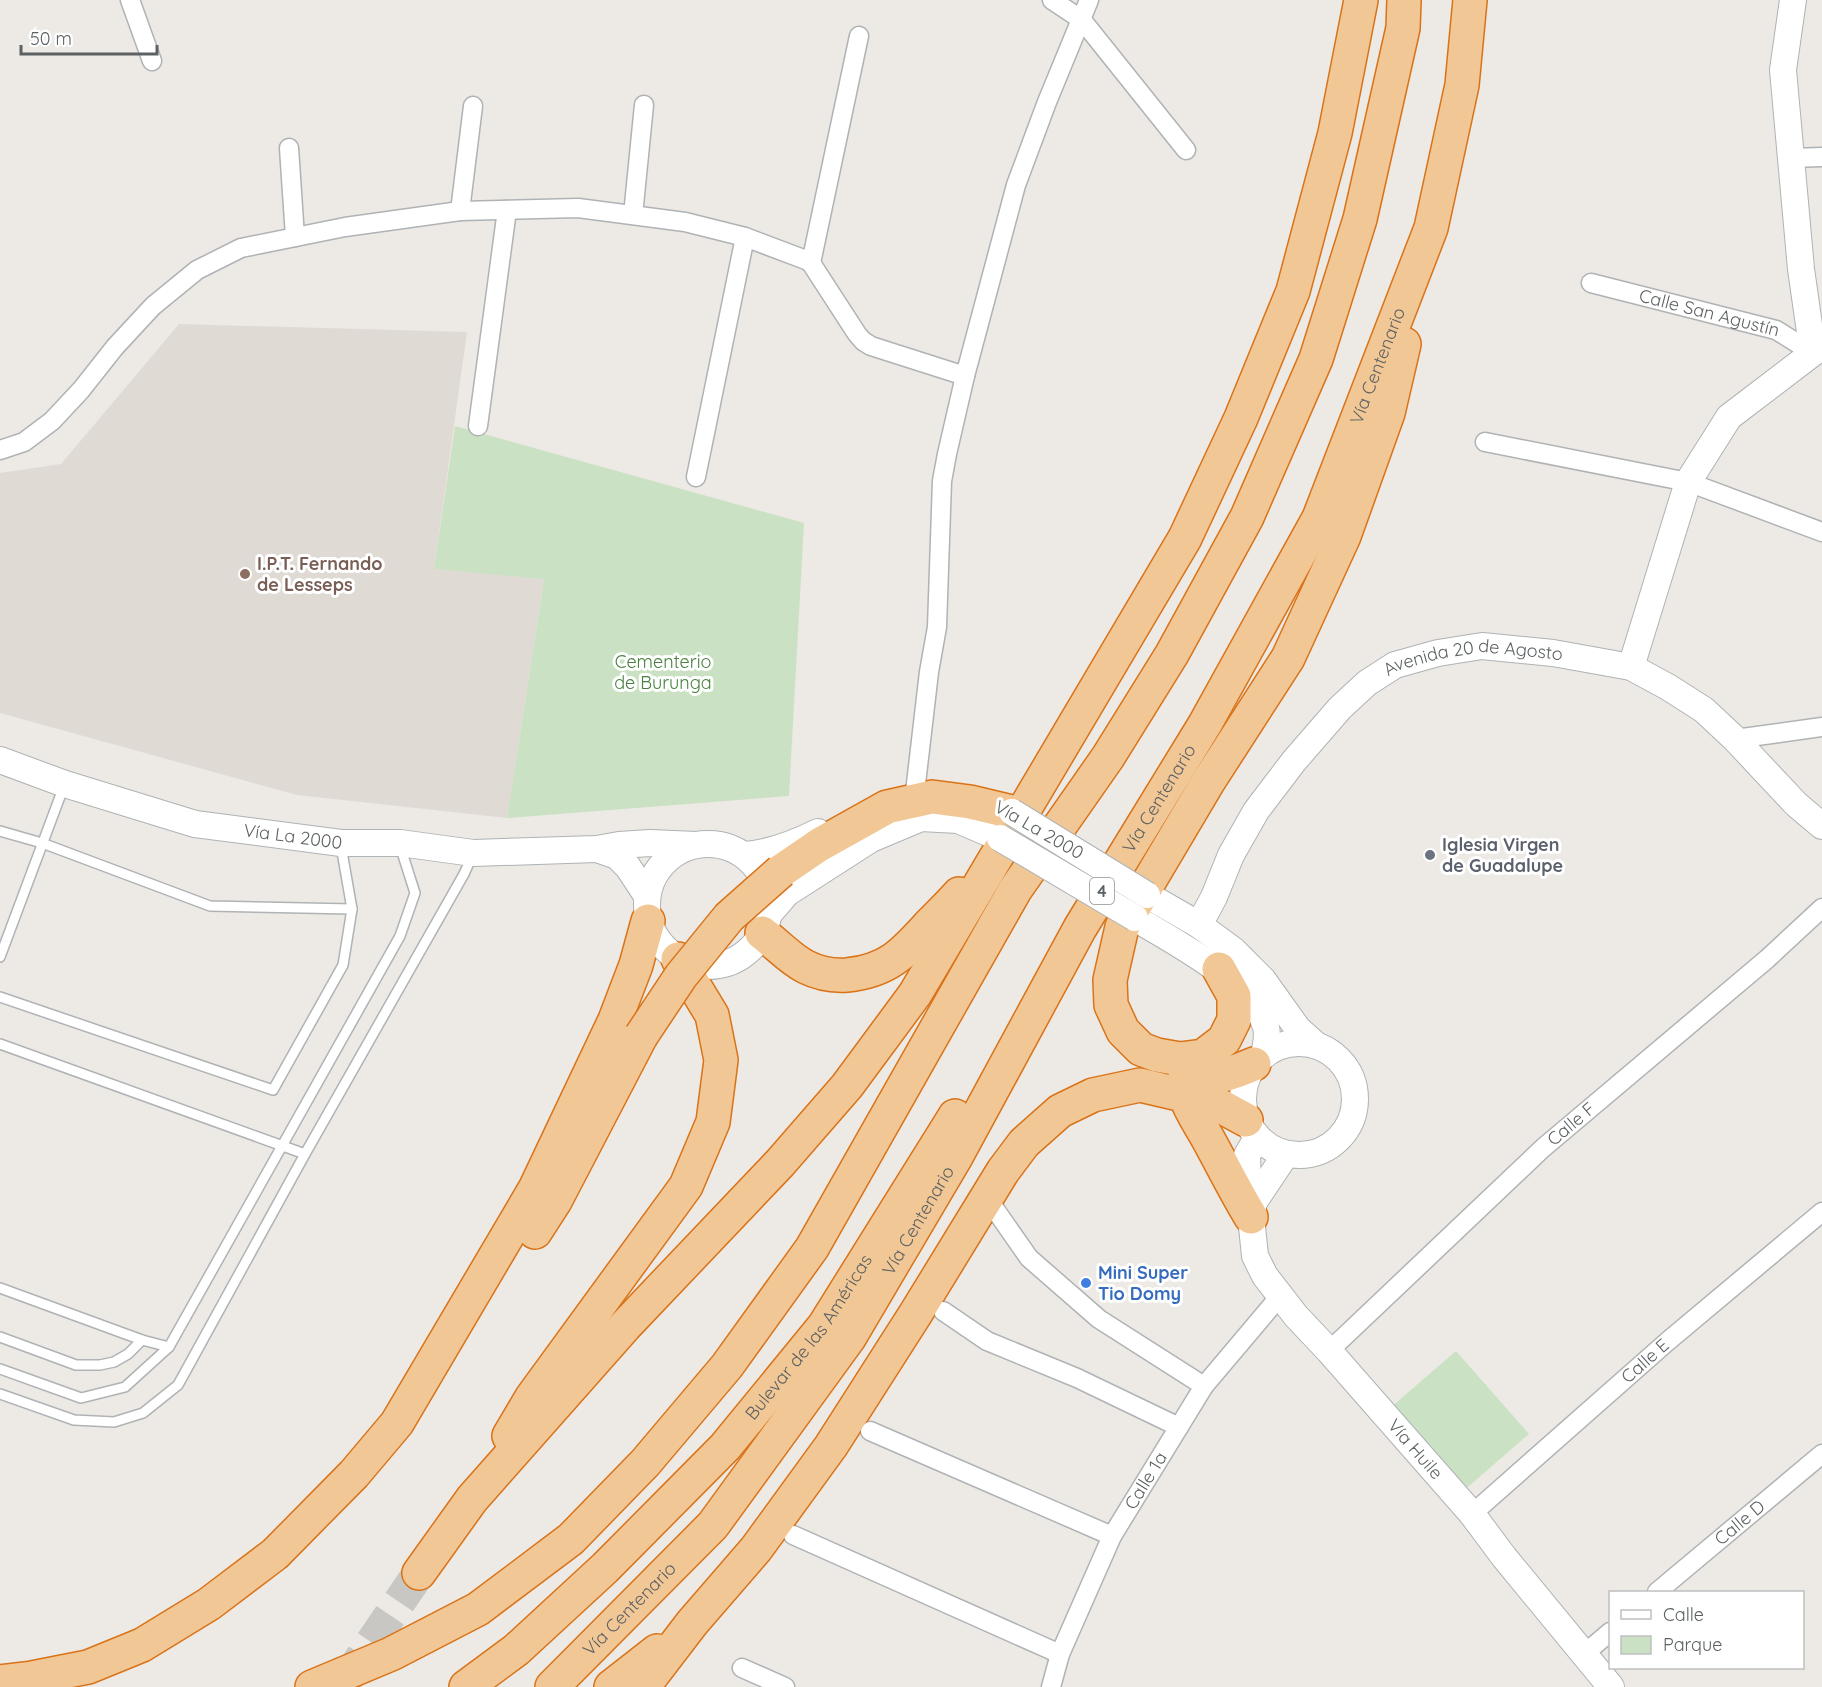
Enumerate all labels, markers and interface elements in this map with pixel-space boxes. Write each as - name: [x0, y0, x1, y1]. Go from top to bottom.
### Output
- scale bar: [21, 18, 158, 56]
- text: 50 m: [30, 27, 72, 50]
- street label: Calle San Agustín: [1637, 284, 1782, 341]
- street label: Vía Centenario: [1344, 304, 1410, 427]
- place label: I.P.T. Fernando de Lesseps: [257, 552, 383, 596]
- marker: I.P.T. Fernando de Lesseps: [238, 567, 252, 581]
- street label: Avenida 20 de Agosto: [1379, 634, 1565, 681]
- park label: Cementerio de Burunga: [614, 650, 712, 694]
- street label: Vía Centenario: [1117, 740, 1201, 857]
- street label: Vía La 2000: [991, 795, 1088, 864]
- street label: Vía La 2000: [242, 818, 344, 854]
- place label: Iglesia Virgen de Guadalupe: [1442, 833, 1563, 877]
- marker: Iglesia Virgen de Guadalupe: [1423, 848, 1437, 862]
- road number: 4: [1090, 878, 1114, 904]
- street label: Calle F: [1542, 1097, 1600, 1151]
- street label: Vía Centenario: [877, 1161, 959, 1279]
- street label: Bulevar de las Américas: [740, 1250, 877, 1424]
- place label: Mini Super Tio Domy: [1098, 1261, 1188, 1305]
- marker: Mini Super Tio Domy: [1079, 1276, 1093, 1290]
- street label: Calle E: [1616, 1334, 1674, 1388]
- street label: Vía Huile: [1383, 1414, 1448, 1484]
- street label: Calle 1a: [1119, 1447, 1172, 1514]
- street label: Calle D: [1710, 1495, 1770, 1550]
- street label: Vía Centenario: [578, 1557, 681, 1660]
- legend: [1609, 1591, 1804, 1669]
- text: Calle: [1663, 1603, 1704, 1626]
- text: Parque: [1663, 1633, 1722, 1656]

